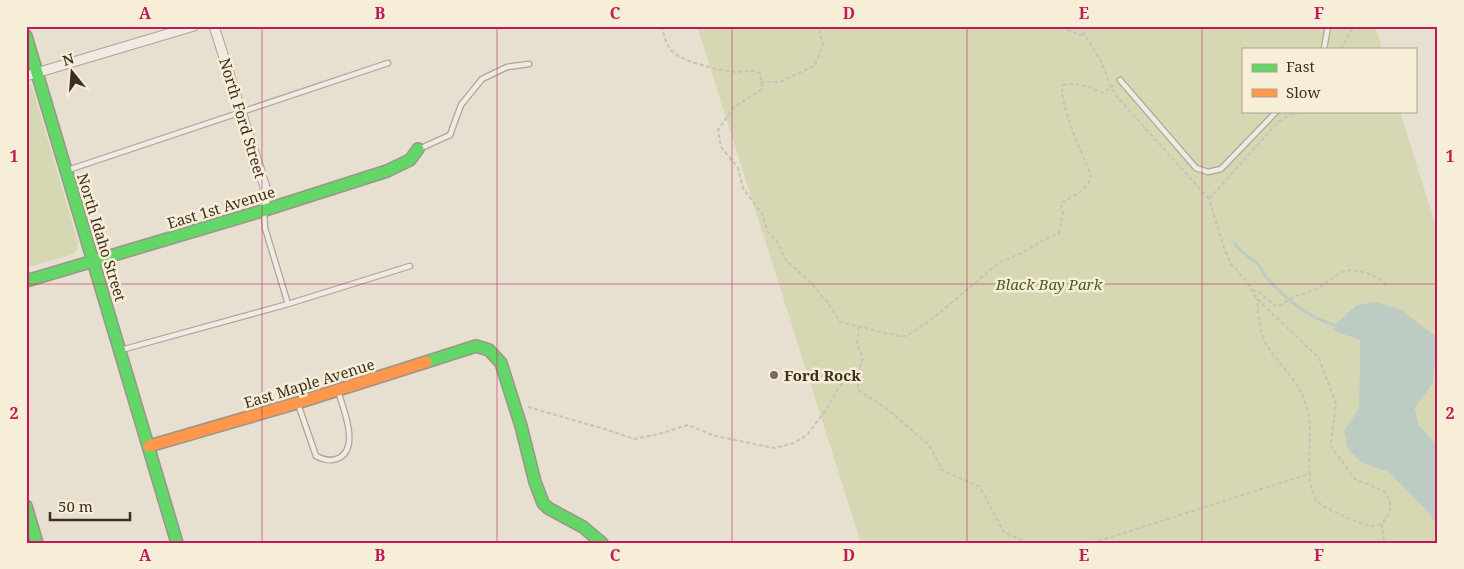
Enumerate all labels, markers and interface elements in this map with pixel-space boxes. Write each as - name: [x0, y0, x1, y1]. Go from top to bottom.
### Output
- text: A: [139, 2, 152, 24]
- text: B: [375, 2, 386, 24]
- text: C: [610, 2, 621, 24]
- text: D: [843, 2, 855, 24]
- text: E: [1079, 2, 1089, 24]
- text: F: [1314, 2, 1324, 24]
- north arrow: [48, 48, 98, 98]
- text: N: [60, 48, 76, 70]
- legend: [1242, 48, 1416, 112]
- street label: North Ford Street: [215, 55, 271, 181]
- text: Fast: [1286, 56, 1315, 76]
- text: Slow: [1286, 82, 1320, 102]
- text: 1: [9, 145, 19, 167]
- text: 1: [1445, 145, 1455, 167]
- street label: North Idaho Street: [73, 171, 131, 303]
- street label: East 1st Avenue: [165, 181, 277, 233]
- park label: Black Bay Park: [995, 274, 1103, 294]
- street label: East Maple Avenue: [241, 354, 377, 412]
- place label: Ford Rock: [784, 365, 861, 385]
- marker: Ford Rock: [768, 369, 780, 381]
- text: 2: [9, 402, 19, 424]
- text: 2: [1445, 402, 1455, 424]
- scale bar: [50, 489, 130, 521]
- text: 50 m: [58, 496, 93, 516]
- text: A: [139, 544, 152, 566]
- text: B: [375, 544, 386, 566]
- text: C: [610, 544, 621, 566]
- text: D: [843, 544, 855, 566]
- text: E: [1079, 544, 1089, 566]
- text: F: [1314, 544, 1324, 566]

